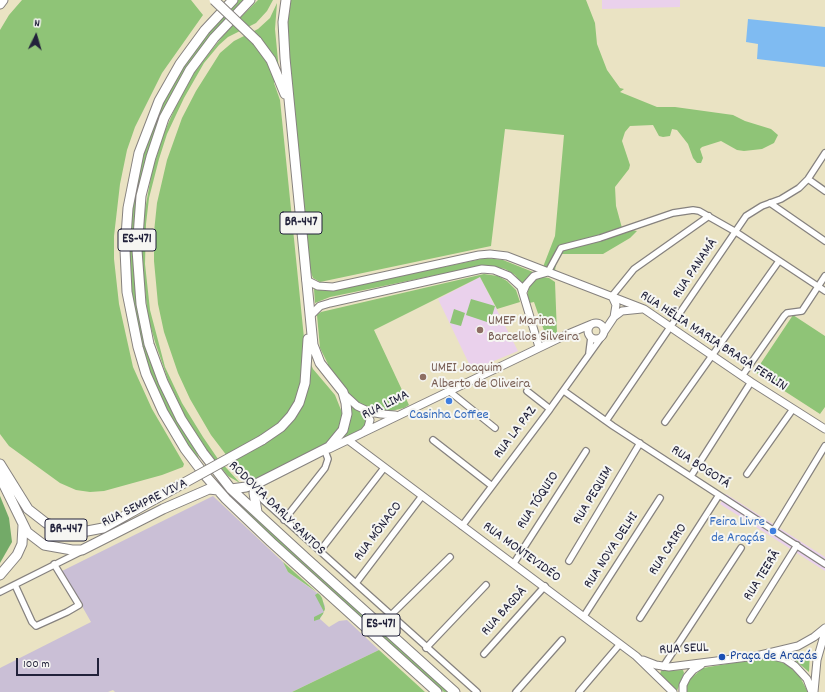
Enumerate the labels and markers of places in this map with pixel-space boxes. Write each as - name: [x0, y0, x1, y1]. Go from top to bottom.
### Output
- place label: UMEF Marina Barcellos Silveira: [488, 314, 579, 346]
- marker: UMEF Marina Barcellos Silveira: [475, 325, 485, 335]
- place label: UMEI Joaquim Alberto de Oliveira: [431, 361, 530, 394]
- marker: UMEI Joaquim Alberto de Oliveira: [418, 372, 428, 382]
- marker: Casinha Coffee: [444, 396, 454, 406]
- place label: Casinha Coffee: [409, 408, 489, 424]
- place label: Feira Livre de Araçás: [710, 515, 765, 548]
- marker: Feira Livre de Araçás: [768, 526, 778, 536]
- place label: Praça de Araçás: [730, 649, 817, 665]
- marker: Praça de Araçás: [717, 652, 727, 662]

